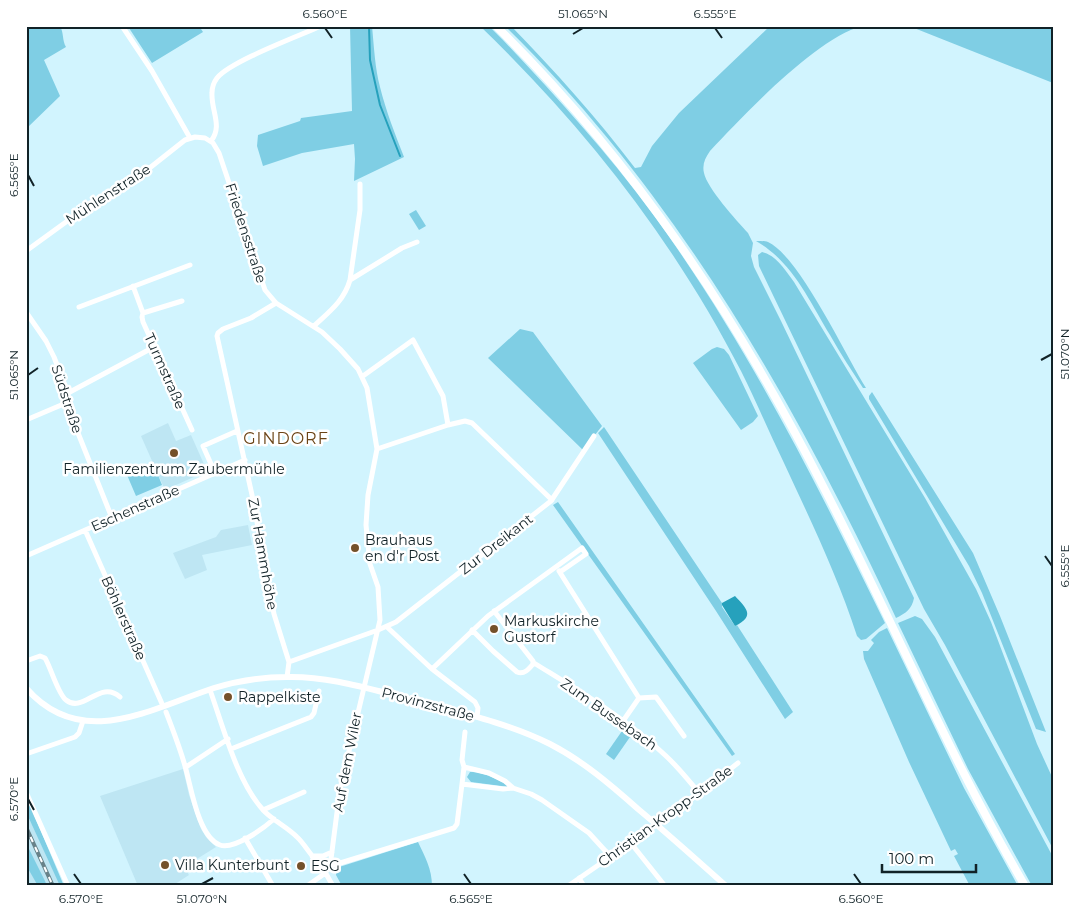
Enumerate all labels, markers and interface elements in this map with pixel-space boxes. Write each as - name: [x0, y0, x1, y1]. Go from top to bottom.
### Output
- text: 6.560°E: [302, 6, 348, 21]
- text: 51.065°N: [558, 6, 608, 21]
- text: 6.555°E: [693, 6, 737, 21]
- text: 6.565°E: [6, 153, 21, 197]
- street label: Mühlenstraße: [62, 160, 154, 228]
- street label: Friedensstraße: [221, 181, 271, 285]
- text: 51.070°N: [1057, 329, 1072, 379]
- street label: Turmstraße: [140, 330, 190, 412]
- text: 51.065°N: [6, 350, 21, 400]
- street label: Südstraße: [47, 362, 87, 436]
- district label: GINDORF: [243, 429, 329, 448]
- marker: Familienzentrum Zaubermühle: [168, 447, 180, 459]
- place label: Familienzentrum Zaubermühle: [63, 460, 285, 478]
- street label: Eschenstraße: [88, 480, 182, 536]
- street label: Zur Hammhöhe: [244, 497, 282, 611]
- street label: Zur Dreikant: [456, 509, 537, 578]
- place label: Brauhaus en d'r Post: [365, 531, 440, 565]
- marker: Brauhaus en d'r Post: [349, 542, 361, 554]
- text: 6.555°E: [1057, 544, 1072, 588]
- street label: Böhlerstraße: [97, 573, 151, 663]
- place label: Markuskirche Gustorf: [504, 612, 599, 646]
- marker: Markuskirche Gustorf: [488, 623, 500, 635]
- street label: Zum Bussebach: [557, 674, 661, 754]
- street label: Provinzstraße: [380, 683, 476, 725]
- place label: Rappelkiste: [238, 688, 320, 706]
- marker: Rappelkiste: [222, 691, 234, 703]
- street label: Auf dem Wiler: [329, 710, 366, 813]
- street label: Christian-Kropp-Straße: [594, 761, 736, 871]
- text: 6.570°E: [6, 777, 21, 821]
- scale bar: [882, 842, 975, 874]
- text: 100 m: [889, 849, 934, 868]
- place label: Villa Kunterbunt: [175, 856, 290, 874]
- place label: ESG: [311, 857, 340, 875]
- marker: Villa Kunterbunt: [159, 859, 171, 871]
- marker: ESG: [295, 860, 307, 872]
- text: 6.570°E: [59, 891, 103, 906]
- text: 51.070°N: [177, 891, 227, 906]
- text: 6.565°E: [449, 891, 493, 906]
- text: 6.560°E: [838, 891, 884, 906]

